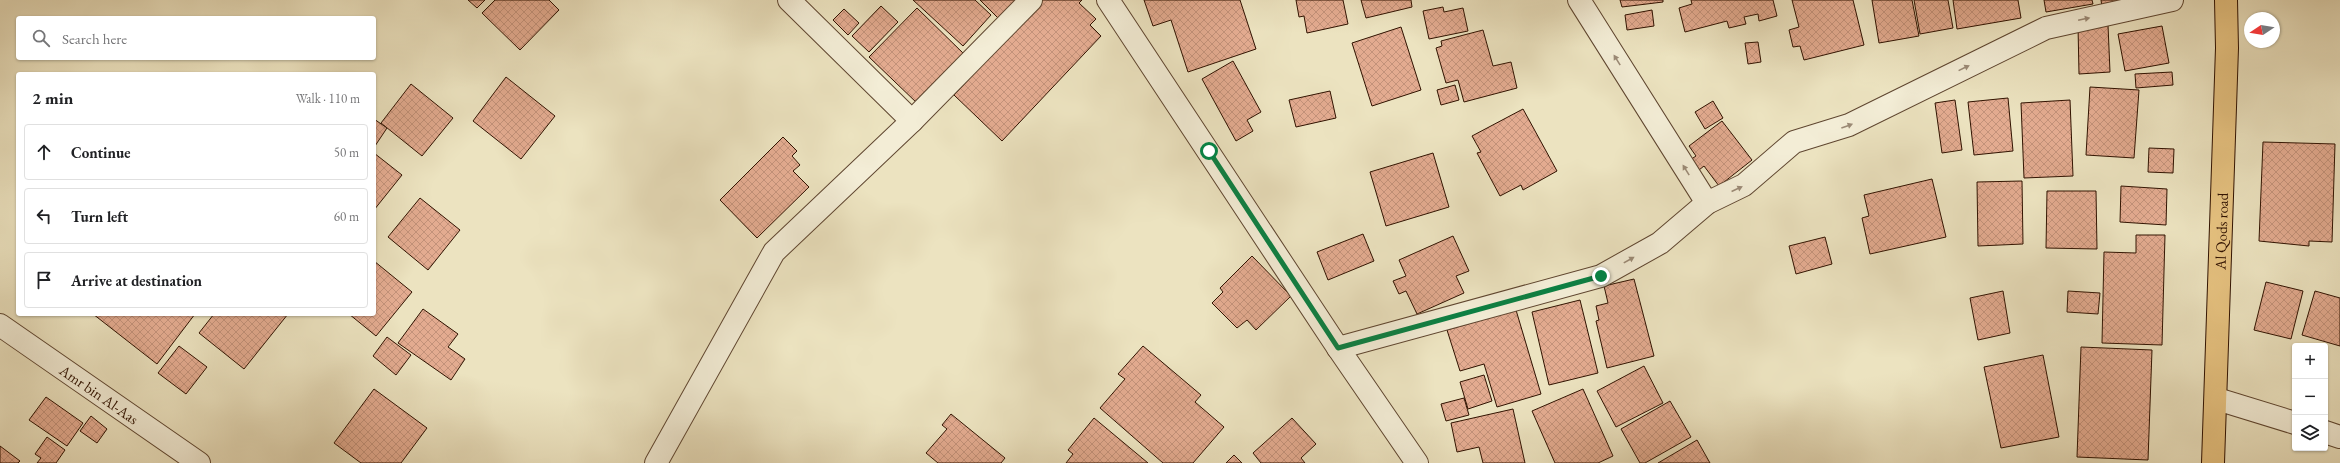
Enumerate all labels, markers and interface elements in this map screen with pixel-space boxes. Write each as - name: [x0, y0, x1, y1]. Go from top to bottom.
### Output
- north arrow: [2244, 12, 2280, 48]
- search box: [16, 16, 376, 60]
- one-way arrow: [2078, 16, 2090, 22]
- icon: search: [30, 27, 52, 49]
- text: Search here: [62, 29, 127, 48]
- one-way arrow: [1613, 54, 1620, 66]
- one-way arrow: [1958, 65, 1970, 72]
- text: 2 min: [32, 87, 73, 109]
- text: Walk · 110 m: [296, 90, 360, 107]
- one-way arrow: [1842, 122, 1854, 128]
- icon: ahead: [33, 141, 55, 163]
- route start: [1200, 142, 1218, 160]
- text: Continue: [71, 143, 131, 162]
- text: 50 m: [334, 144, 359, 161]
- one-way arrow: [1683, 164, 1690, 176]
- one-way arrow: [1731, 186, 1742, 192]
- street label: Al Qods road: [2210, 192, 2232, 271]
- icon: left: [33, 205, 55, 227]
- text: Turn left: [71, 207, 128, 226]
- text: 60 m: [334, 208, 359, 225]
- one-way arrow: [1623, 257, 1635, 264]
- route end: [1592, 267, 1610, 285]
- icon: arrive: [33, 269, 55, 291]
- text: Arrive at destination: [71, 271, 202, 290]
- map controls: [2292, 343, 2328, 451]
- button: +: [2292, 343, 2328, 379]
- street label: Amr bin Al-Aas: [55, 359, 143, 428]
- button: −: [2292, 379, 2328, 415]
- button: layers: [2292, 415, 2328, 451]

